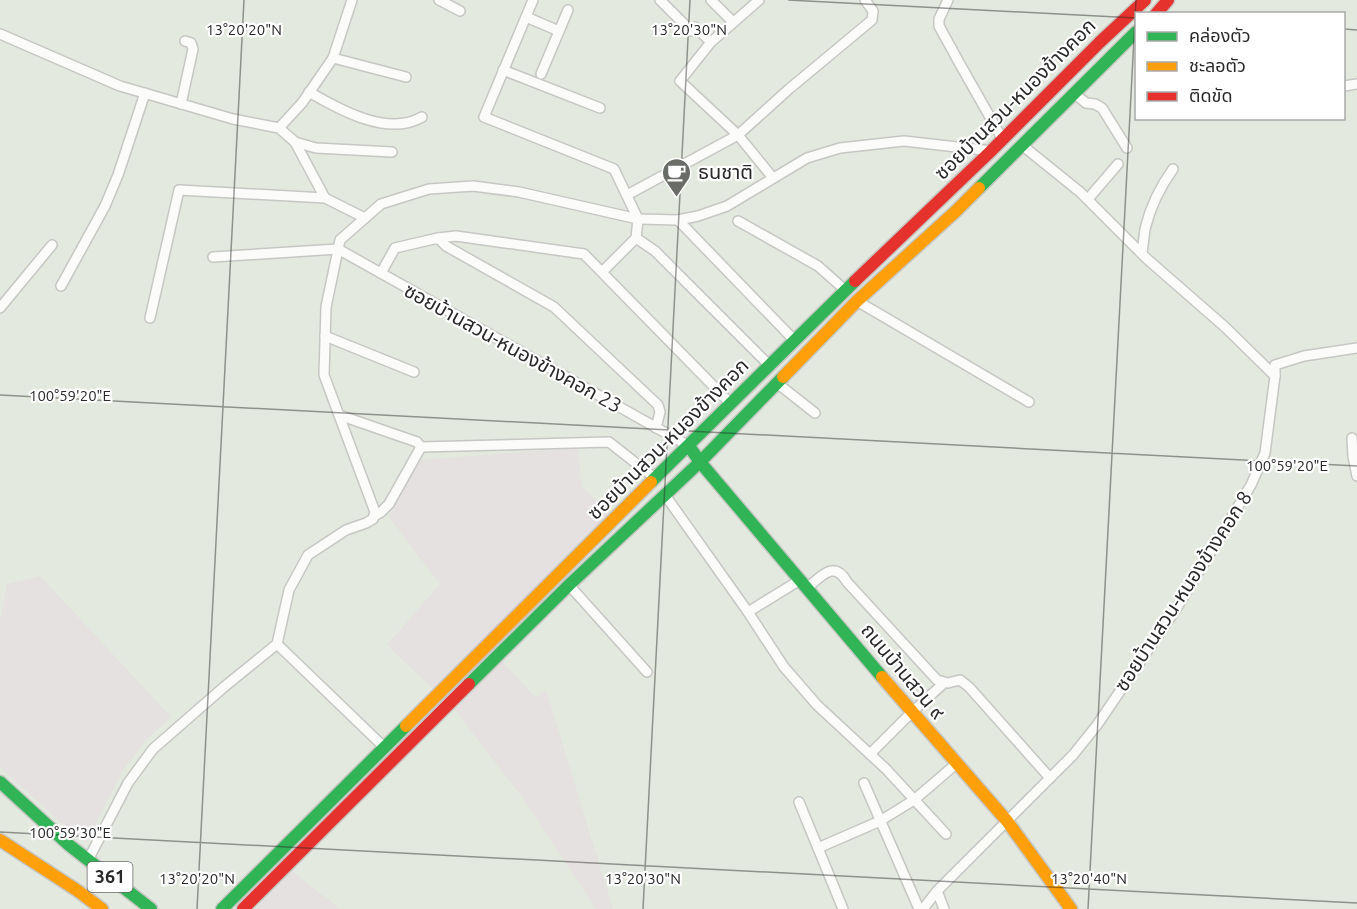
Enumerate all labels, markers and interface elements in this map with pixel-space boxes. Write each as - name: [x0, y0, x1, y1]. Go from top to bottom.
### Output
- legend: [1135, 12, 1345, 120]
- street label: ซอยบ้านสวน-หนองข้างคอก: [929, 13, 1100, 184]
- text: 13°20'20"N: [206, 21, 282, 38]
- text: 13°20'30"N: [651, 21, 727, 38]
- text: คล่องตัว: [1189, 25, 1251, 45]
- text: ชะลอตัว: [1189, 55, 1246, 75]
- text: ติดขัด: [1189, 85, 1232, 105]
- cafe icon: ธนชาติ: [661, 156, 693, 198]
- place label: ธนชาติ: [698, 160, 753, 183]
- street label: ซอยบ้านสวน-หนองข้างคอก 23: [400, 278, 626, 417]
- street label: ซอยบ้านสวน-หนองข้างคอก: [582, 353, 753, 524]
- text: 100°59'20"E: [29, 387, 111, 404]
- text: 100°59'20"E: [1246, 457, 1328, 474]
- street label: ซอยบ้านสวน-หนองข้างคอก 8: [1109, 486, 1256, 695]
- street label: ถนนบ้านสวน ๙: [857, 618, 950, 723]
- text: 100°59'30"E: [29, 824, 111, 841]
- road number: 361: [88, 862, 132, 892]
- text: 13°20'20"N: [159, 870, 235, 887]
- text: 13°20'30"N: [605, 870, 681, 887]
- text: 13°20'40"N: [1051, 870, 1127, 887]

